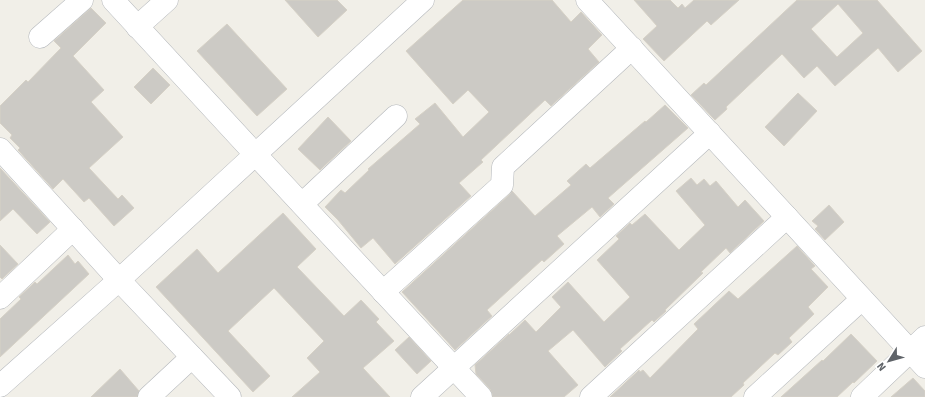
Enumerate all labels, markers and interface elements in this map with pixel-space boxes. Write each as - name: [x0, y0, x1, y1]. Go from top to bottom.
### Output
- north arrow: [869, 341, 909, 381]
- text: N: [873, 359, 890, 374]

